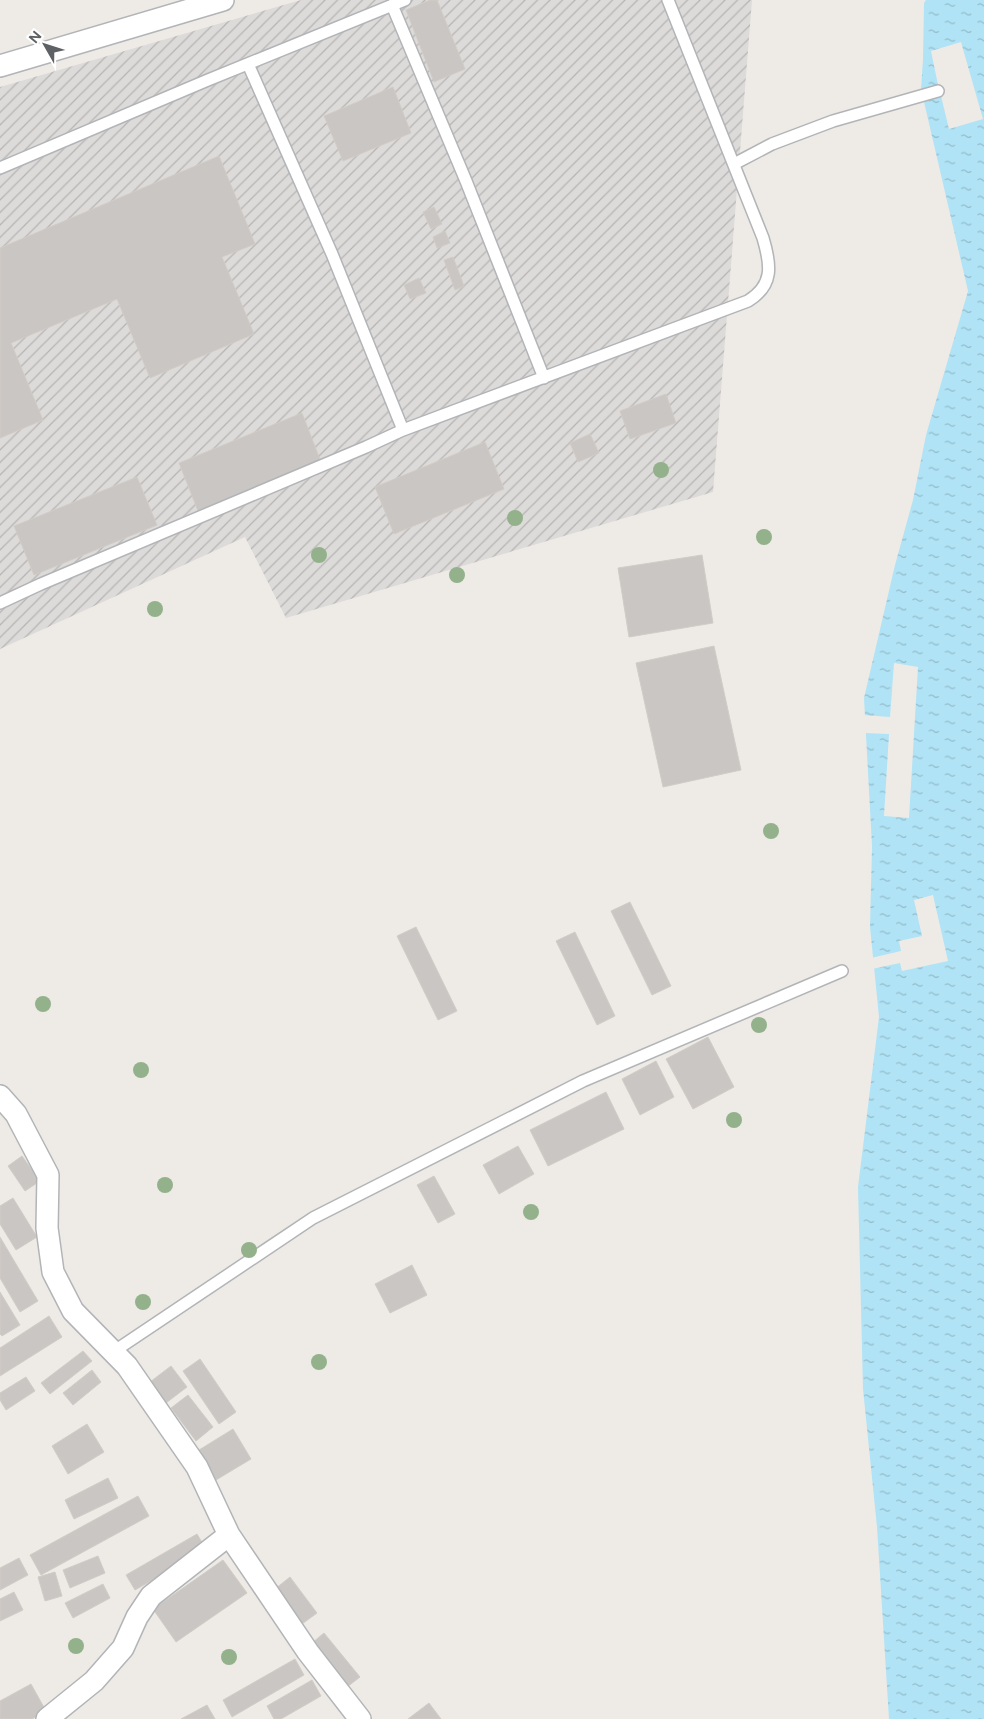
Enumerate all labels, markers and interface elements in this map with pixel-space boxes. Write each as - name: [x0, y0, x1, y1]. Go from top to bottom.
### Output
- north arrow: [20, 20, 70, 70]
- text: N: [25, 28, 45, 47]

